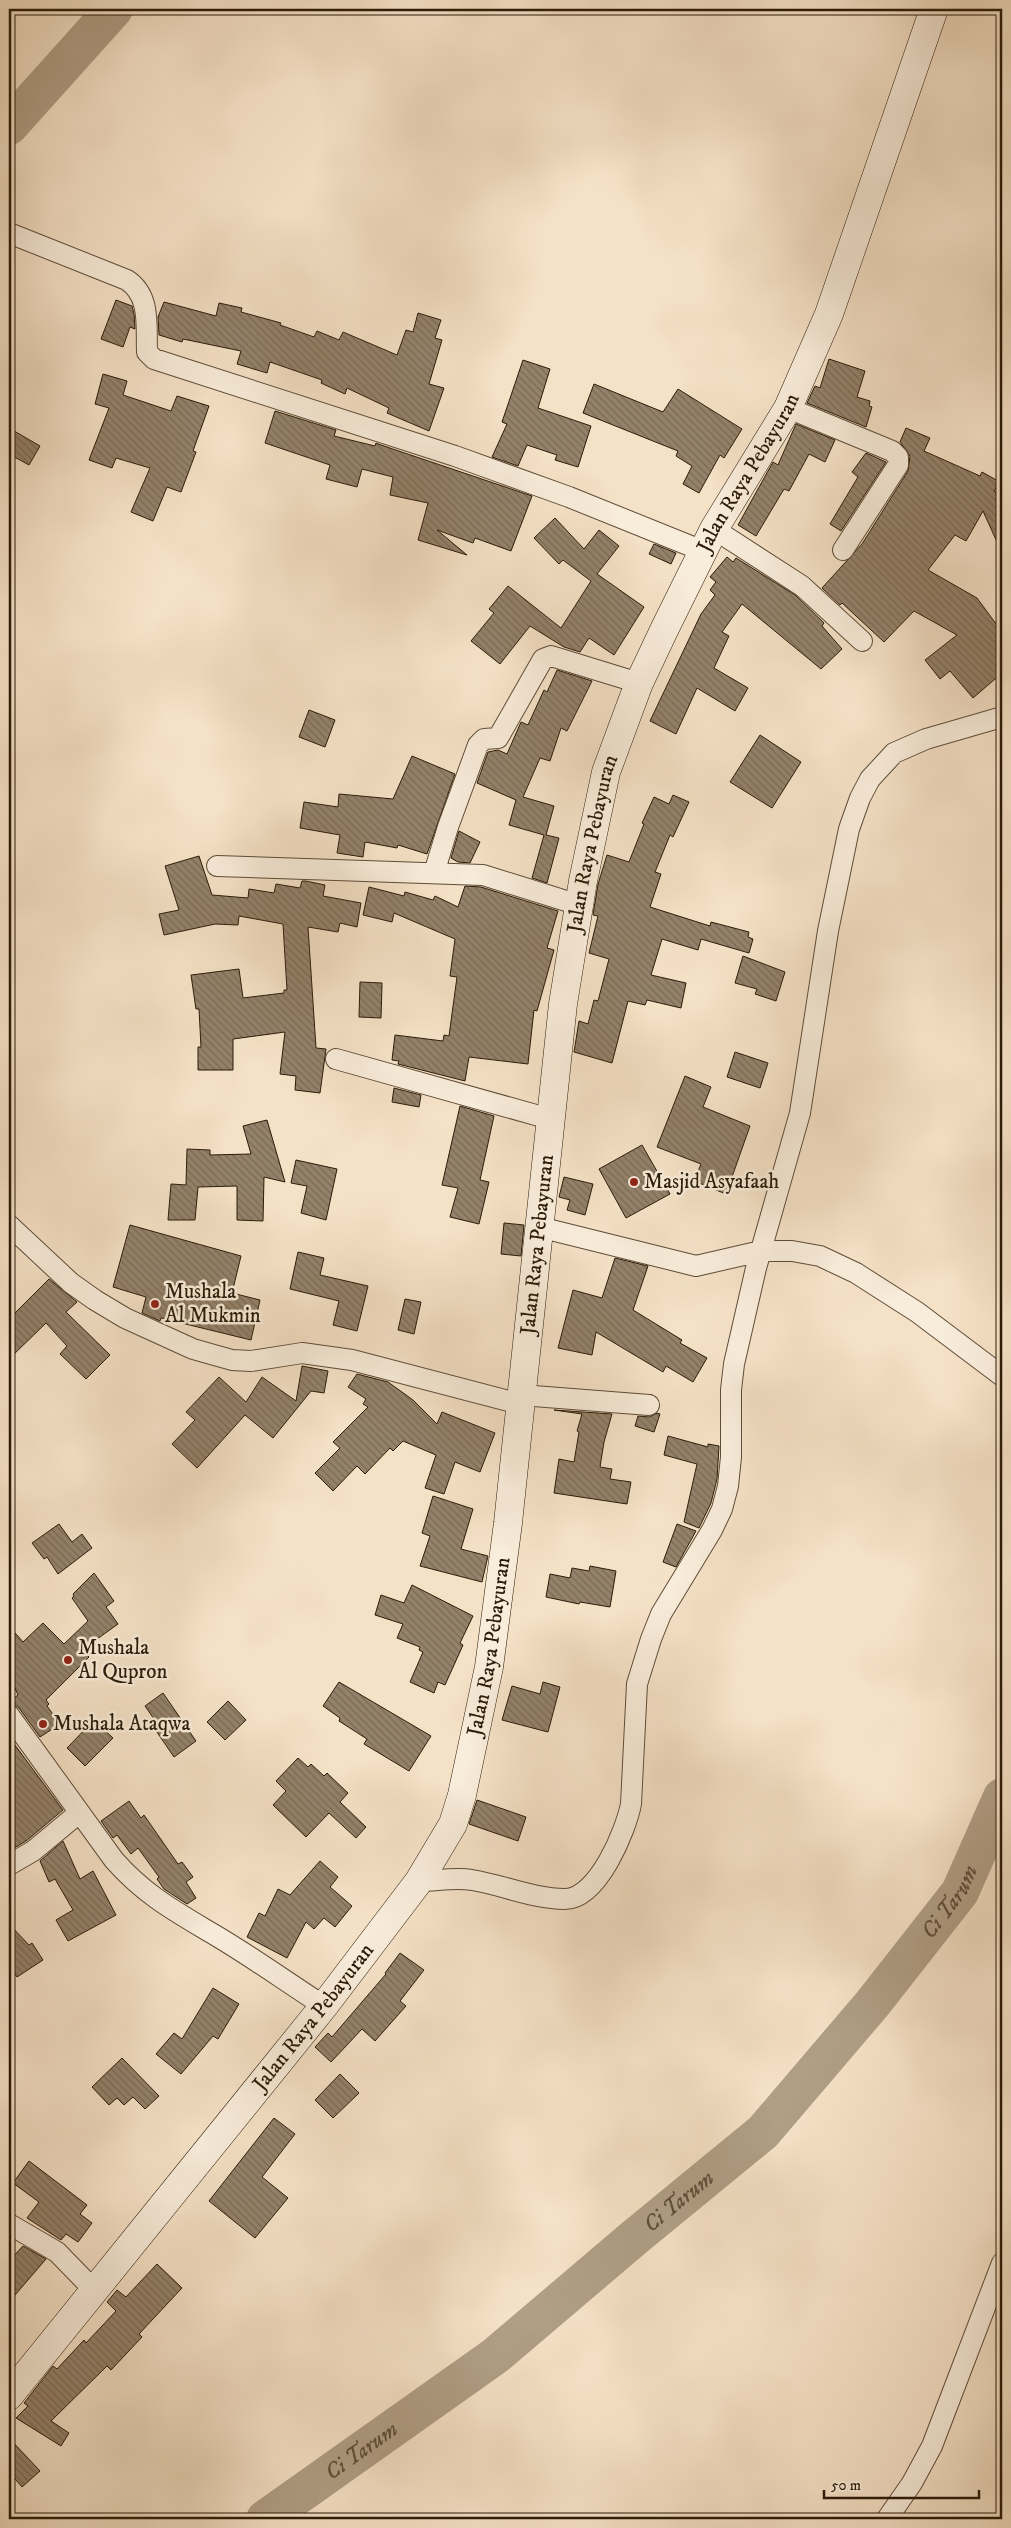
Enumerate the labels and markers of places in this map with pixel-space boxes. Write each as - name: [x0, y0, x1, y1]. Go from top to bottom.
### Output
- place label: Masjid Asyafaah: [644, 1169, 779, 1195]
- marker: Masjid Asyafaah: [628, 1176, 640, 1188]
- place label: Mushala Al Mukmin: [165, 1279, 261, 1329]
- marker: Mushala Al Mukmin: [149, 1298, 161, 1310]
- place label: Mushala Al Qupron: [78, 1635, 167, 1685]
- marker: Mushala Al Qupron: [62, 1654, 74, 1666]
- place label: Mushala Ataqwa: [53, 1711, 190, 1737]
- marker: Mushala Ataqwa: [37, 1718, 49, 1730]

